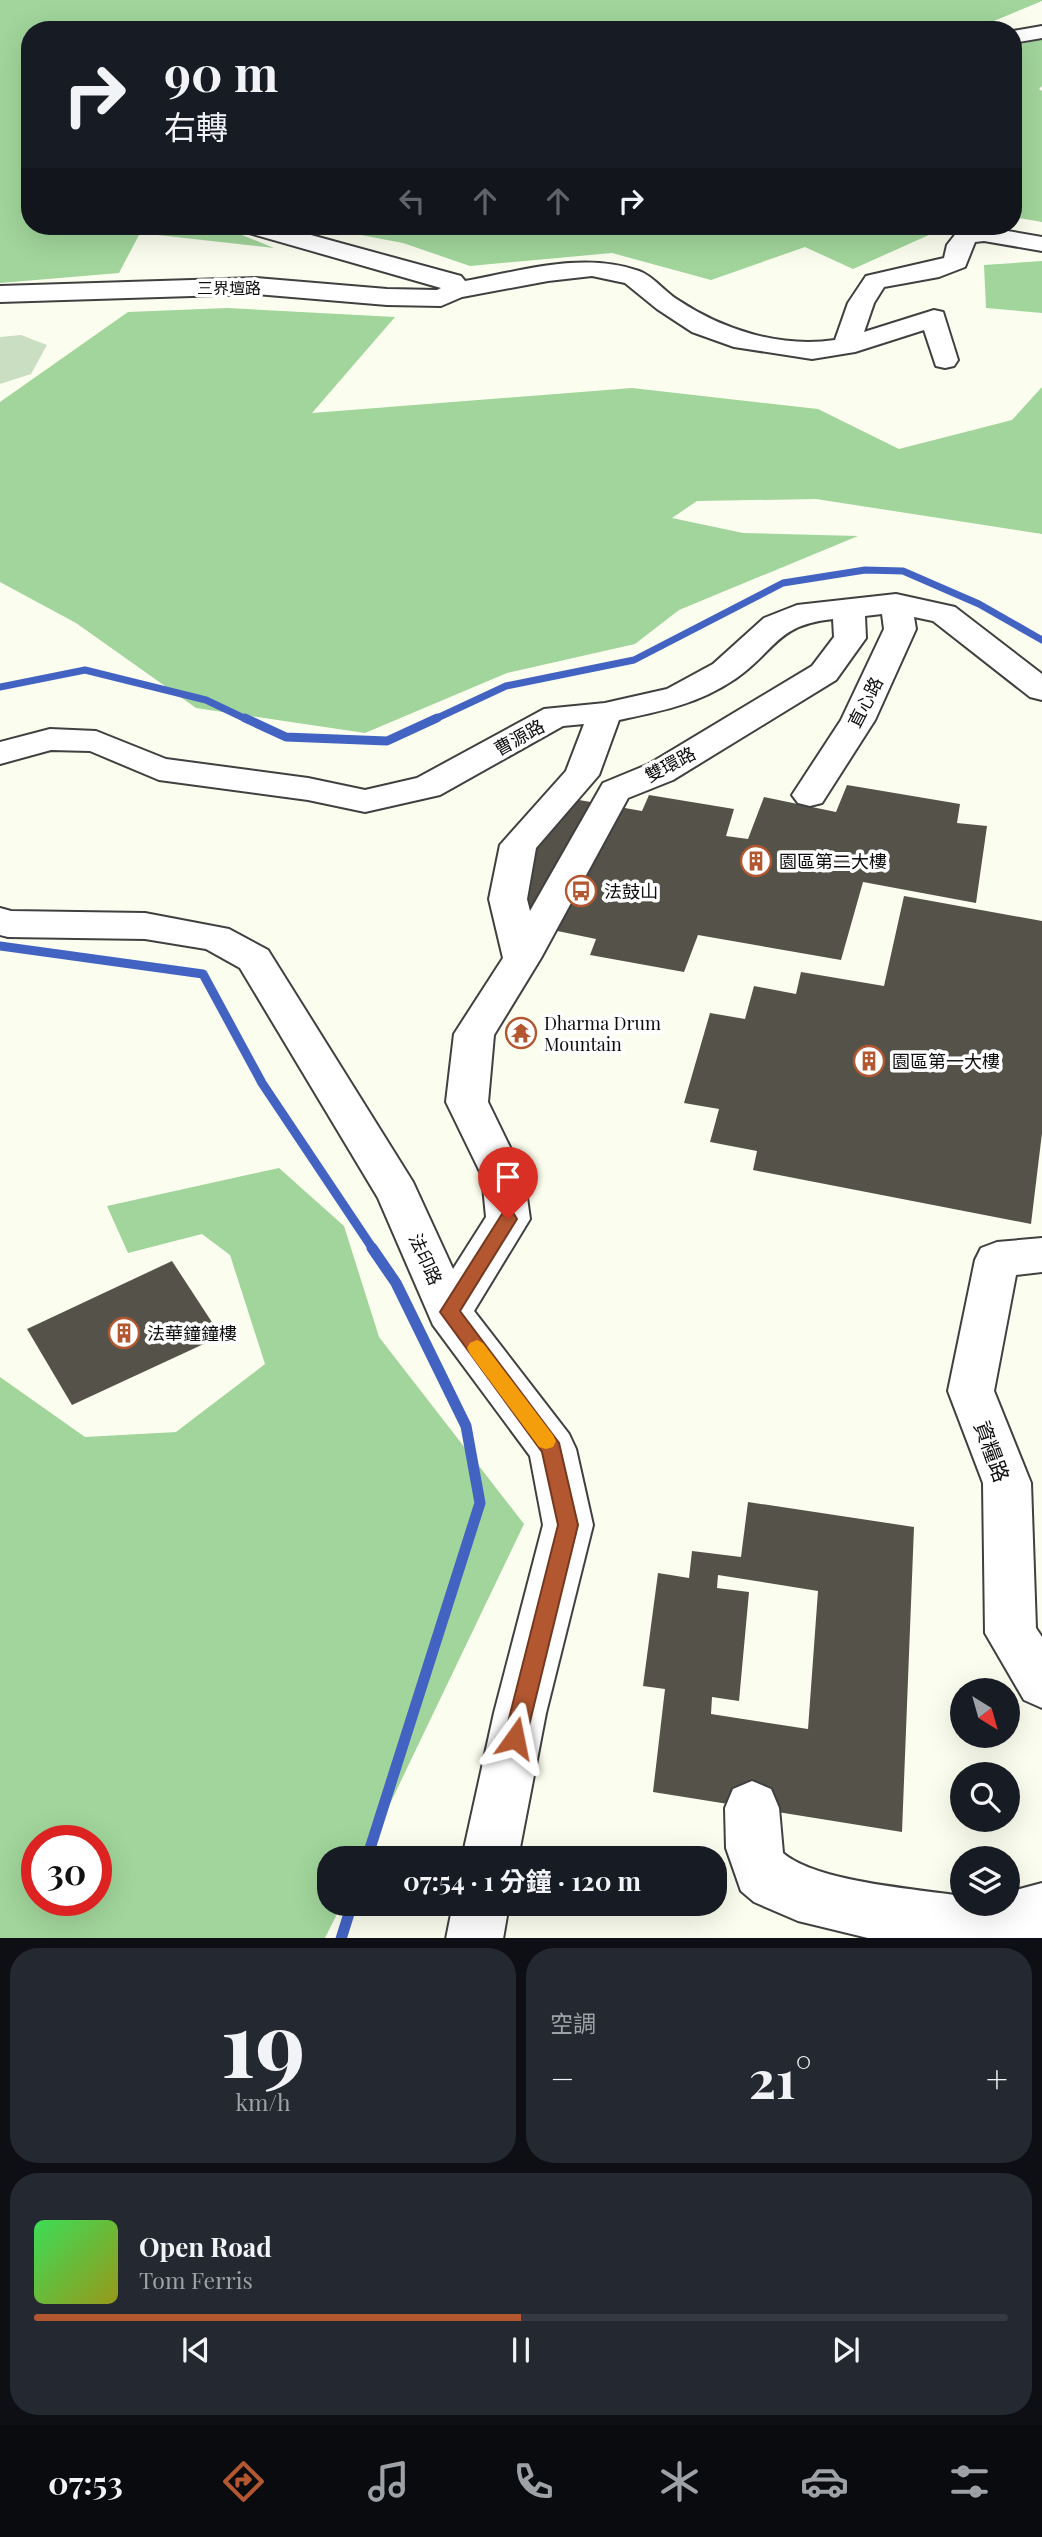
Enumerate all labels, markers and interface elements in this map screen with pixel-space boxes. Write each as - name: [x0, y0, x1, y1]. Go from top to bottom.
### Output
- text: 90 m: [164, 39, 278, 104]
- icon: right: [49, 49, 140, 140]
- text: 右轉: [164, 104, 228, 147]
- icon: left: [393, 182, 431, 220]
- icon: ahead: [466, 182, 504, 220]
- icon: ahead: [539, 182, 577, 220]
- icon: right: [612, 182, 650, 220]
- street label: 三界壇路: [197, 277, 261, 298]
- street label: 直心路: [842, 672, 888, 732]
- street label: 曹源路: [490, 713, 548, 761]
- street label: 雙環路: [641, 741, 699, 787]
- building icon: 園區第二大樓: [739, 844, 773, 878]
- place label: 園區第二大樓: [779, 849, 887, 873]
- bus stop icon: 法鼓山: [564, 874, 598, 908]
- place label: 法鼓山: [604, 879, 658, 903]
- place label: Dharma Drum Mountain: [544, 1011, 661, 1056]
- temple icon: Dharma Drum Mountain: [504, 1016, 538, 1050]
- building icon: 園區第一大樓: [852, 1044, 886, 1078]
- place label: 園區第一大樓: [892, 1049, 1000, 1073]
- pin: [478, 1147, 538, 1219]
- icon: arrive: [489, 1158, 527, 1196]
- street label: 法印路: [404, 1229, 448, 1289]
- building icon: 法華鐘鐘樓: [107, 1316, 141, 1350]
- place label: 法華鐘鐘樓: [147, 1321, 237, 1345]
- street label: 資糧路: [969, 1417, 1017, 1485]
- north arrow: [950, 1678, 1020, 1748]
- map controls: [950, 1678, 1020, 1916]
- position arrow: [478, 1701, 552, 1775]
- button: search: [950, 1762, 1020, 1832]
- speed limit sign: 30: [21, 1825, 112, 1916]
- button: layers: [950, 1846, 1020, 1916]
- text: 07:54 · 1 分鐘 · 120 m: [403, 1863, 641, 1898]
- text: 19: [220, 1980, 306, 2101]
- text: 空調: [550, 2007, 596, 2038]
- text: 21°: [749, 2043, 812, 2112]
- text: −: [550, 2052, 575, 2103]
- text: +: [986, 2052, 1008, 2103]
- text: km/h: [235, 2086, 291, 2117]
- text: Open Road: [139, 2229, 272, 2264]
- text: Tom Ferris: [139, 2264, 253, 2295]
- icon: previous: [177, 2331, 215, 2369]
- icon: pause: [502, 2331, 540, 2369]
- icon: next: [827, 2331, 865, 2369]
- icon: directions: [219, 2457, 268, 2506]
- icon: music: [364, 2457, 413, 2506]
- icon: phone: [509, 2457, 558, 2506]
- icon: climate: [655, 2457, 704, 2506]
- icon: car: [800, 2457, 849, 2506]
- icon: filters: [945, 2457, 994, 2506]
- text: 07:53: [48, 2460, 123, 2503]

